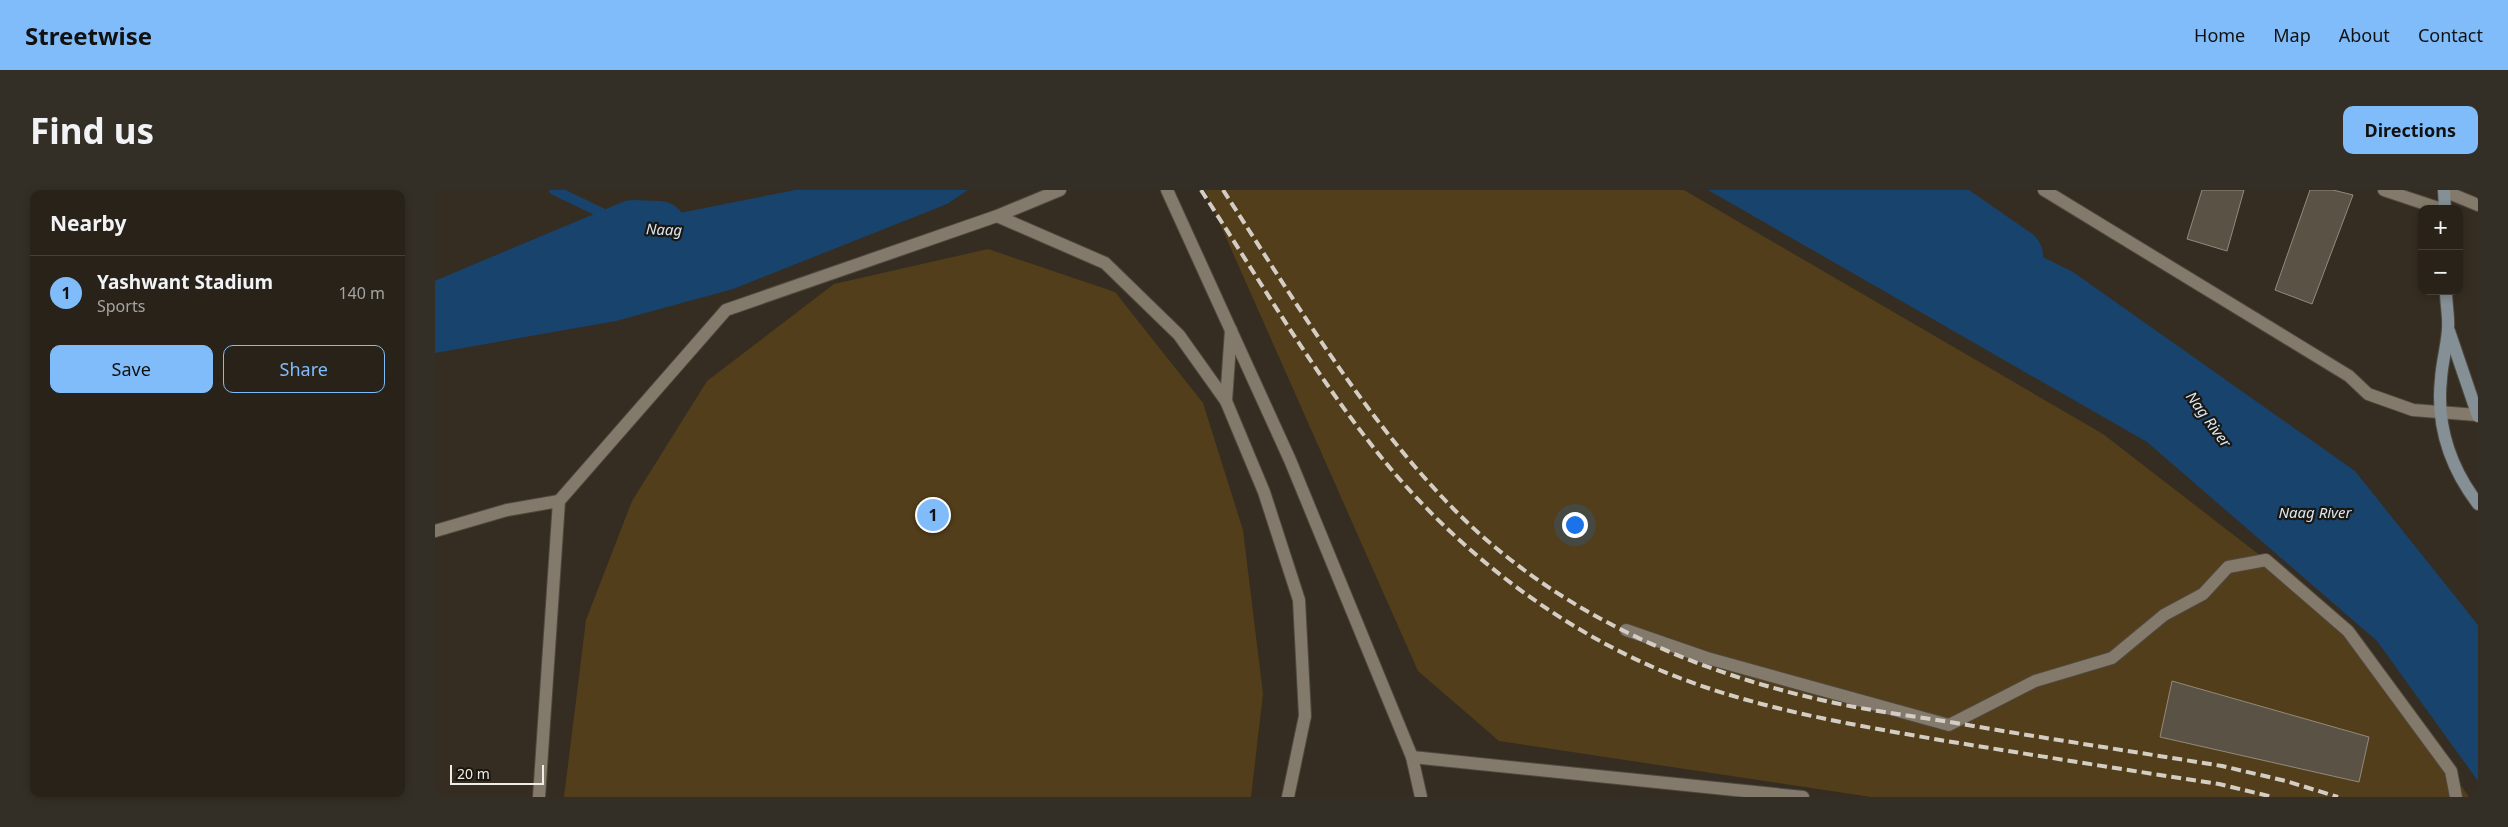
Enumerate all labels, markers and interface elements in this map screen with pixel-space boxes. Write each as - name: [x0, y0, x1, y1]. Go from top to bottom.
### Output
- text: Streetwise: [25, 19, 152, 52]
- text: Home: [2194, 23, 2245, 47]
- text: Map: [2273, 23, 2311, 47]
- text: About: [2339, 23, 2390, 47]
- text: Contact: [2418, 23, 2483, 47]
- button: Directions: [2343, 106, 2478, 154]
- text: Find us: [30, 107, 154, 154]
- map controls: [2418, 205, 2463, 295]
- button: +: [2418, 205, 2463, 250]
- text: Nearby: [50, 209, 126, 237]
- water label: Naag: [645, 218, 683, 240]
- button: −: [2418, 250, 2463, 295]
- text: Yashwant Stadium: [97, 269, 273, 295]
- text: 1: [61, 282, 71, 304]
- text: 140 m: [338, 282, 385, 304]
- text: Sports: [97, 295, 145, 317]
- button: Save: [50, 345, 213, 393]
- button: Share: [223, 345, 385, 393]
- water label: Nag River: [2182, 387, 2237, 452]
- pin: 1: [917, 496, 949, 534]
- water label: Naag River: [2278, 502, 2353, 522]
- your location: [1562, 512, 1588, 538]
- scale bar: [450, 762, 544, 785]
- text: 20 m: [457, 764, 490, 783]

